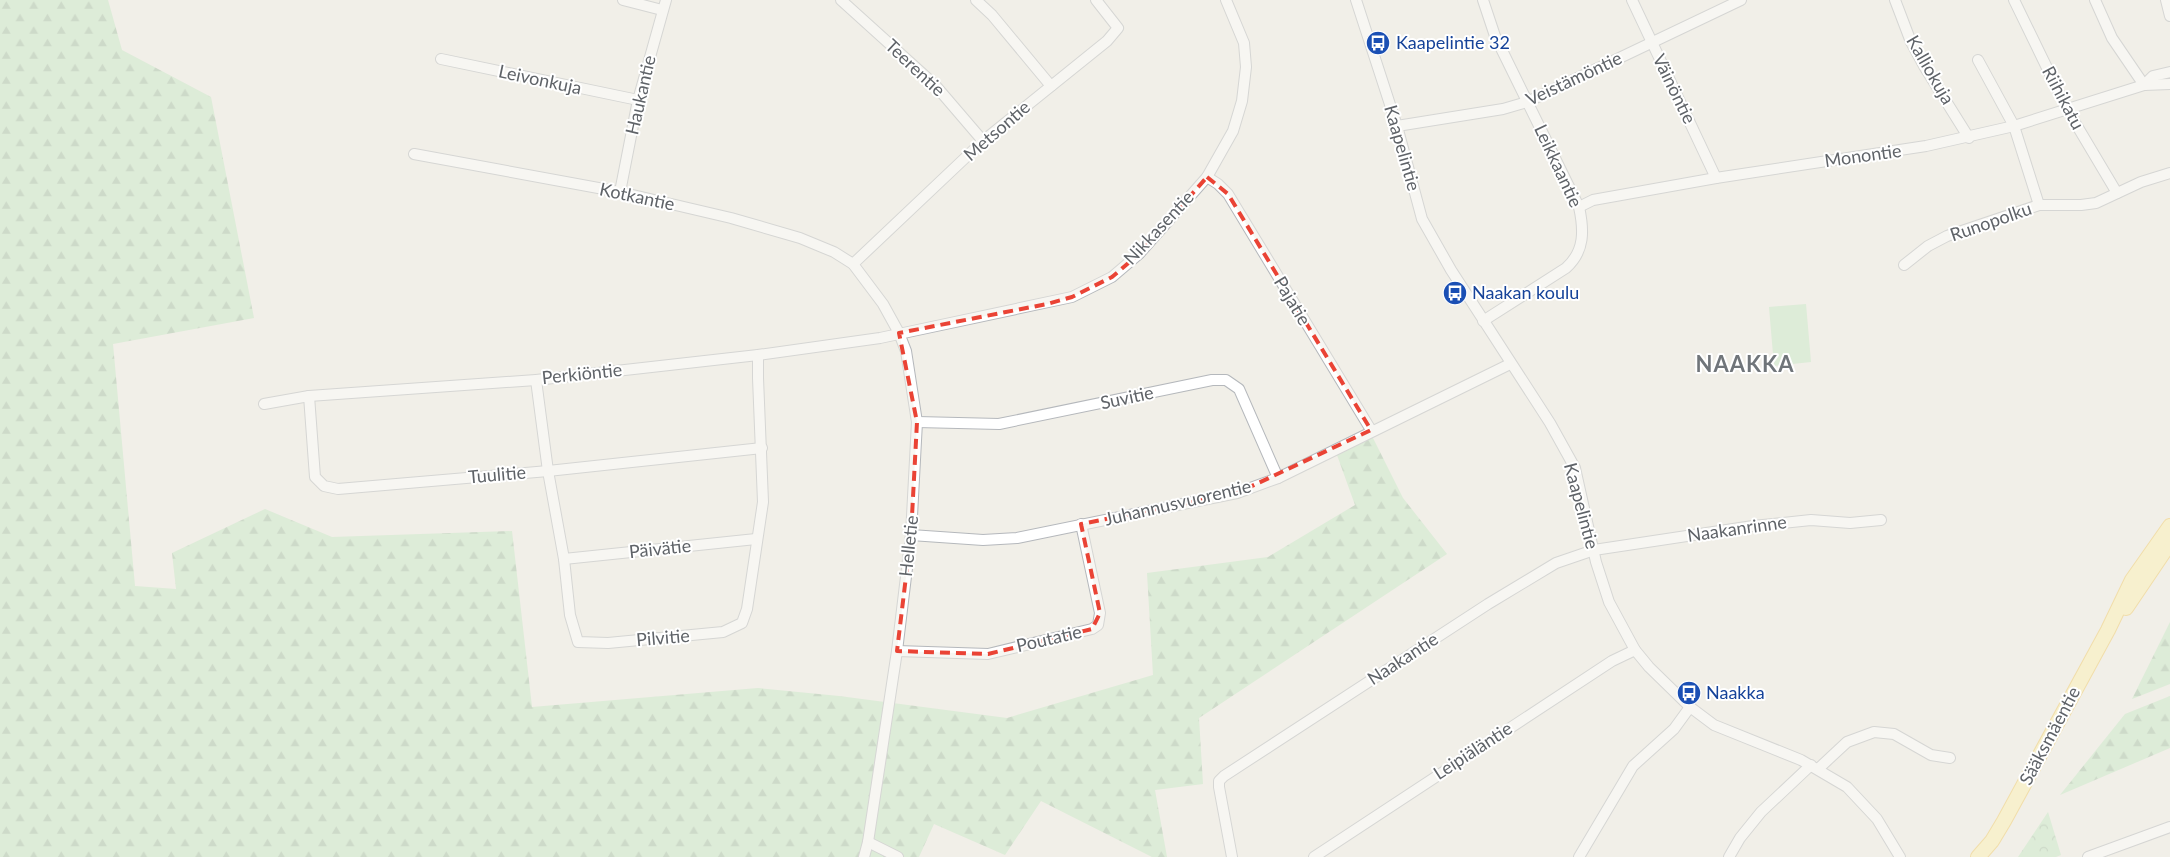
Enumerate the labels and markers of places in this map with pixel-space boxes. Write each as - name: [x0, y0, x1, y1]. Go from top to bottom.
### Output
- bus stop icon: Kaapelintie 32: [1365, 30, 1391, 56]
- place label: Kaapelintie 32: [1396, 31, 1510, 53]
- bus stop icon: Naakan koulu: [1442, 280, 1468, 306]
- place label: Naakan koulu: [1472, 281, 1579, 303]
- bus stop icon: Naakka: [1676, 680, 1702, 706]
- place label: Naakka: [1706, 681, 1765, 703]

